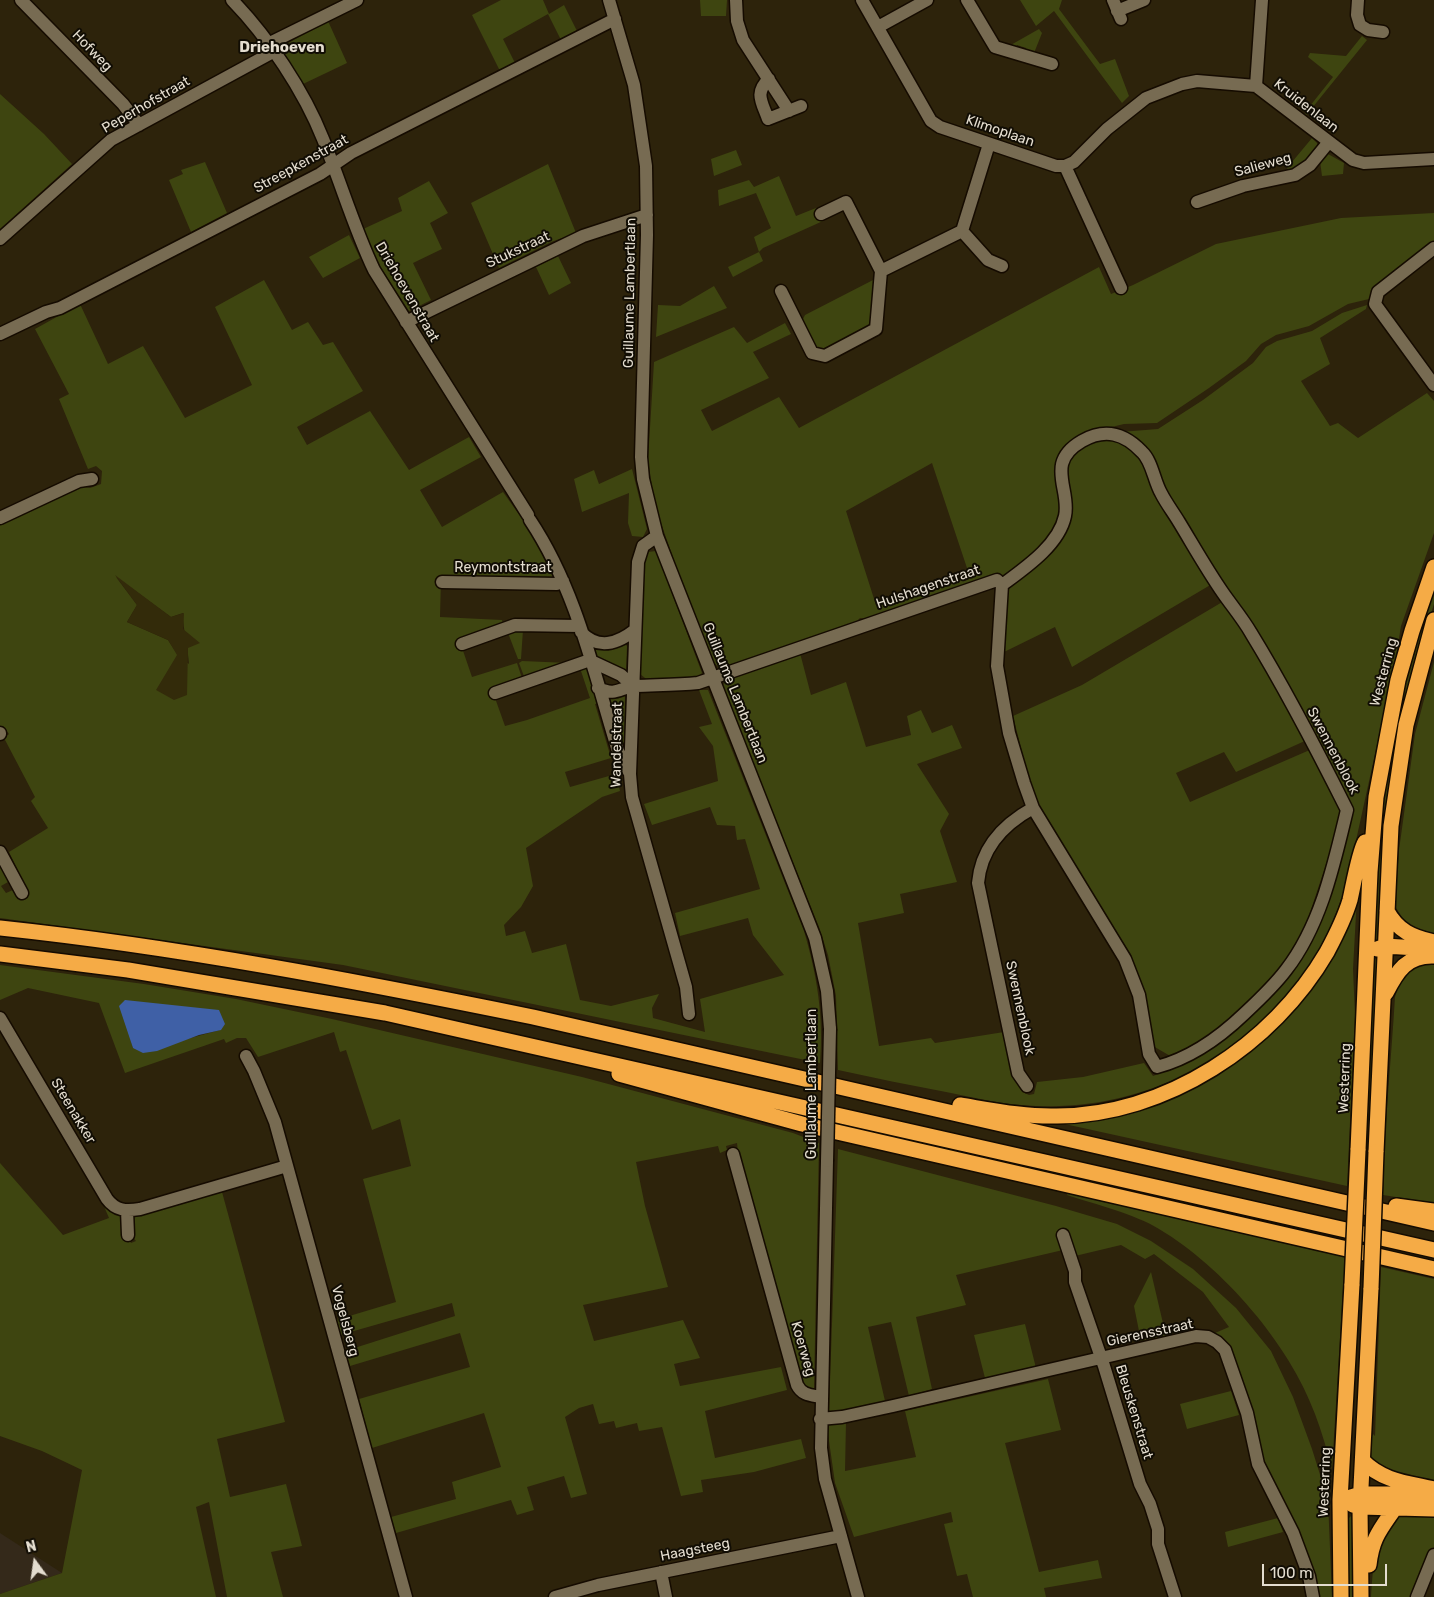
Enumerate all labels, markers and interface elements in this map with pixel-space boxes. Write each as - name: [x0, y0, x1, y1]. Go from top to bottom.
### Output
- street label: Hofweg: [68, 27, 116, 75]
- district label: Driehoeven: [239, 39, 325, 57]
- street label: Peperhofstraat: [99, 73, 193, 137]
- street label: Kruidenlaan: [1270, 76, 1342, 136]
- street label: Klimoplaan: [964, 111, 1036, 151]
- street label: Streepkenstraat: [251, 131, 351, 197]
- street label: Salieweg: [1233, 149, 1293, 181]
- street label: Guillaume Lambertlaan: [620, 218, 640, 368]
- street label: Stukstraat: [483, 228, 553, 272]
- street label: Driehoevenstraat: [372, 239, 442, 345]
- street label: Reymontstraat: [454, 560, 552, 576]
- street label: Hulshagenstraat: [874, 561, 982, 613]
- street label: Guillaume Lambertlaan: [699, 620, 771, 766]
- street label: Westerring: [1367, 636, 1401, 708]
- street label: Wandelstraat: [608, 702, 626, 788]
- street label: Swennenblook: [1303, 705, 1363, 797]
- street label: Swennenblook: [1002, 959, 1038, 1057]
- street label: Guillaume Lambertlaan: [804, 1009, 820, 1159]
- street label: Westerring: [1335, 1043, 1355, 1113]
- street label: Steenakker: [47, 1075, 99, 1147]
- street label: Vogelsberg: [327, 1284, 363, 1358]
- street label: Gierensstraat: [1105, 1316, 1195, 1350]
- street label: Koerweg: [787, 1320, 819, 1378]
- street label: Bleuskenstraat: [1112, 1363, 1156, 1461]
- street label: Westerring: [1315, 1447, 1335, 1517]
- street label: Haagsteeg: [659, 1535, 731, 1565]
- north arrow: [10, 1537, 60, 1587]
- text: N: [24, 1537, 38, 1556]
- scale bar: [1264, 1554, 1389, 1586]
- text: 100 m: [1270, 1564, 1312, 1582]

